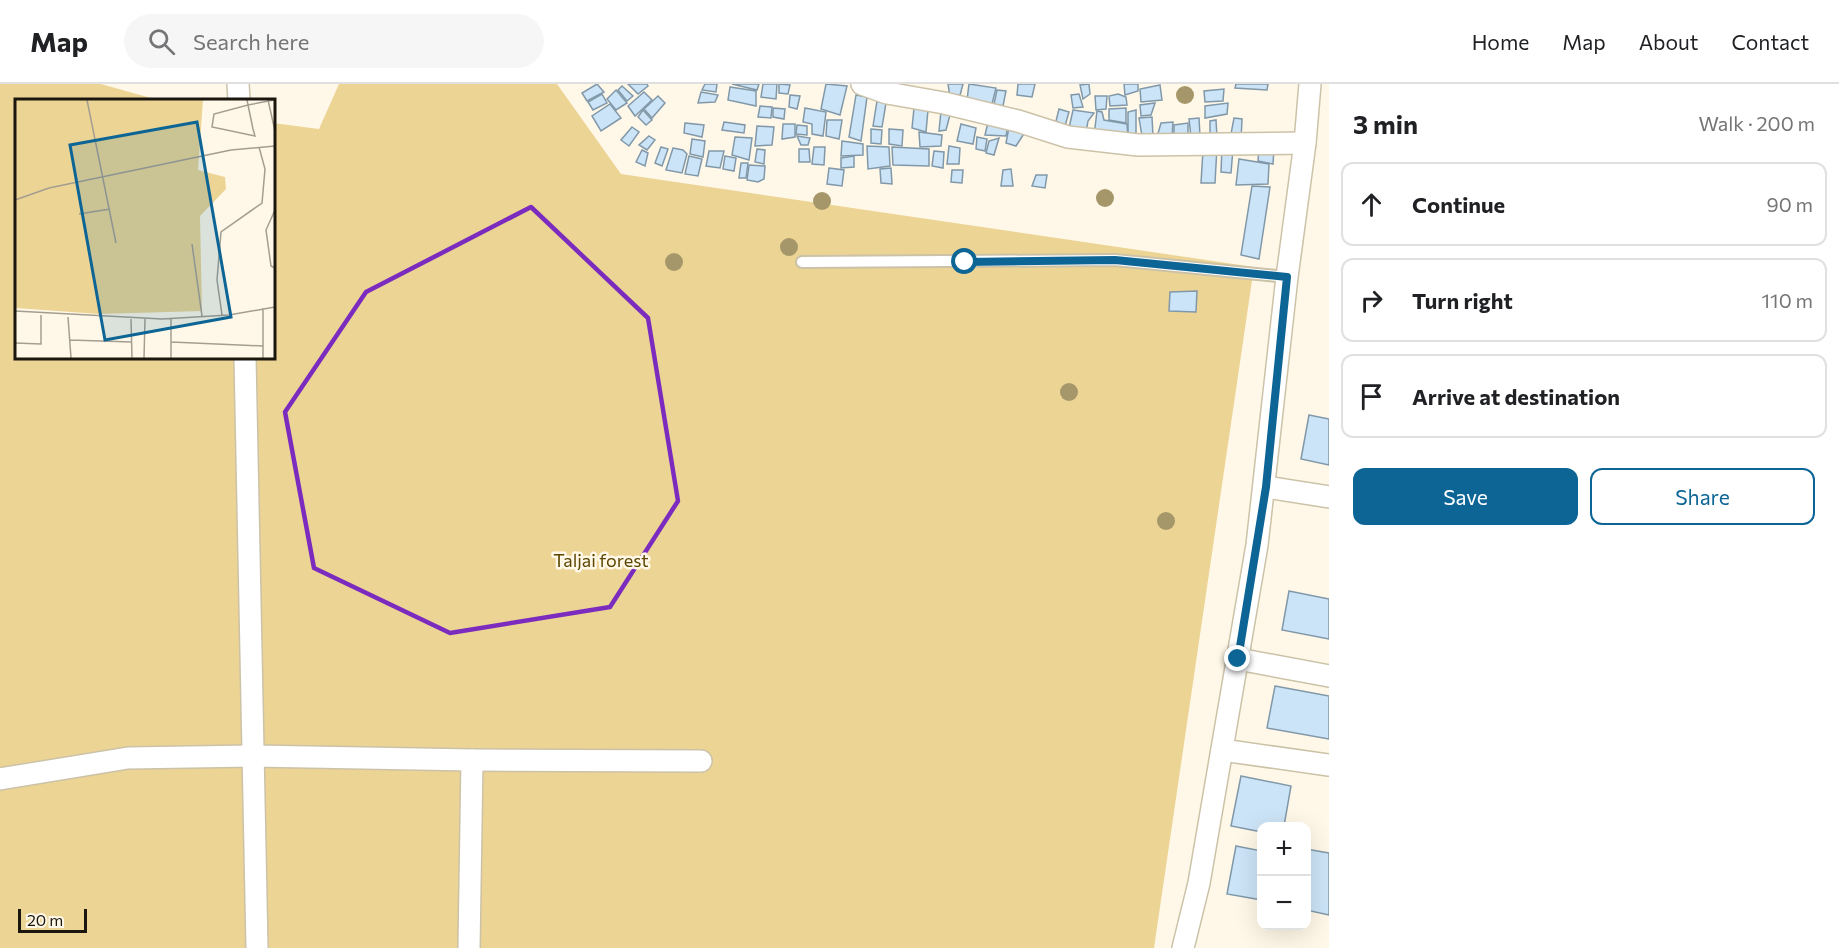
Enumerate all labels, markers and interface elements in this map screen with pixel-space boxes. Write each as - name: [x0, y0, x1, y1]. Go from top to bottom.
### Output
- search box: [124, 14, 544, 68]
- text: Map: [30, 24, 88, 58]
- icon: search: [145, 25, 178, 58]
- text: Search here: [193, 28, 309, 55]
- text: Home: [1472, 29, 1529, 54]
- text: Map: [1562, 29, 1606, 54]
- text: About: [1639, 29, 1698, 54]
- text: Contact: [1731, 29, 1809, 54]
- inset map: [15, 99, 274, 358]
- text: 3 min: [1353, 108, 1418, 139]
- text: Walk · 200 m: [1698, 111, 1815, 135]
- icon: ahead: [1355, 188, 1388, 221]
- text: Continue: [1412, 191, 1505, 218]
- text: 90 m: [1767, 192, 1813, 216]
- route start: [951, 248, 977, 274]
- icon: right: [1355, 284, 1388, 317]
- text: Turn right: [1412, 287, 1513, 314]
- text: 110 m: [1762, 288, 1813, 312]
- icon: arrive: [1355, 380, 1388, 413]
- text: Arrive at destination: [1412, 383, 1620, 410]
- button: Save: [1353, 468, 1578, 525]
- button: Share: [1590, 468, 1815, 525]
- park label: Taljai forest: [553, 549, 649, 571]
- route end: [1224, 645, 1250, 671]
- map controls: [1257, 822, 1311, 930]
- button: +: [1257, 822, 1311, 876]
- button: −: [1257, 876, 1311, 930]
- scale bar: [18, 906, 87, 934]
- text: 20 m: [27, 910, 63, 929]

